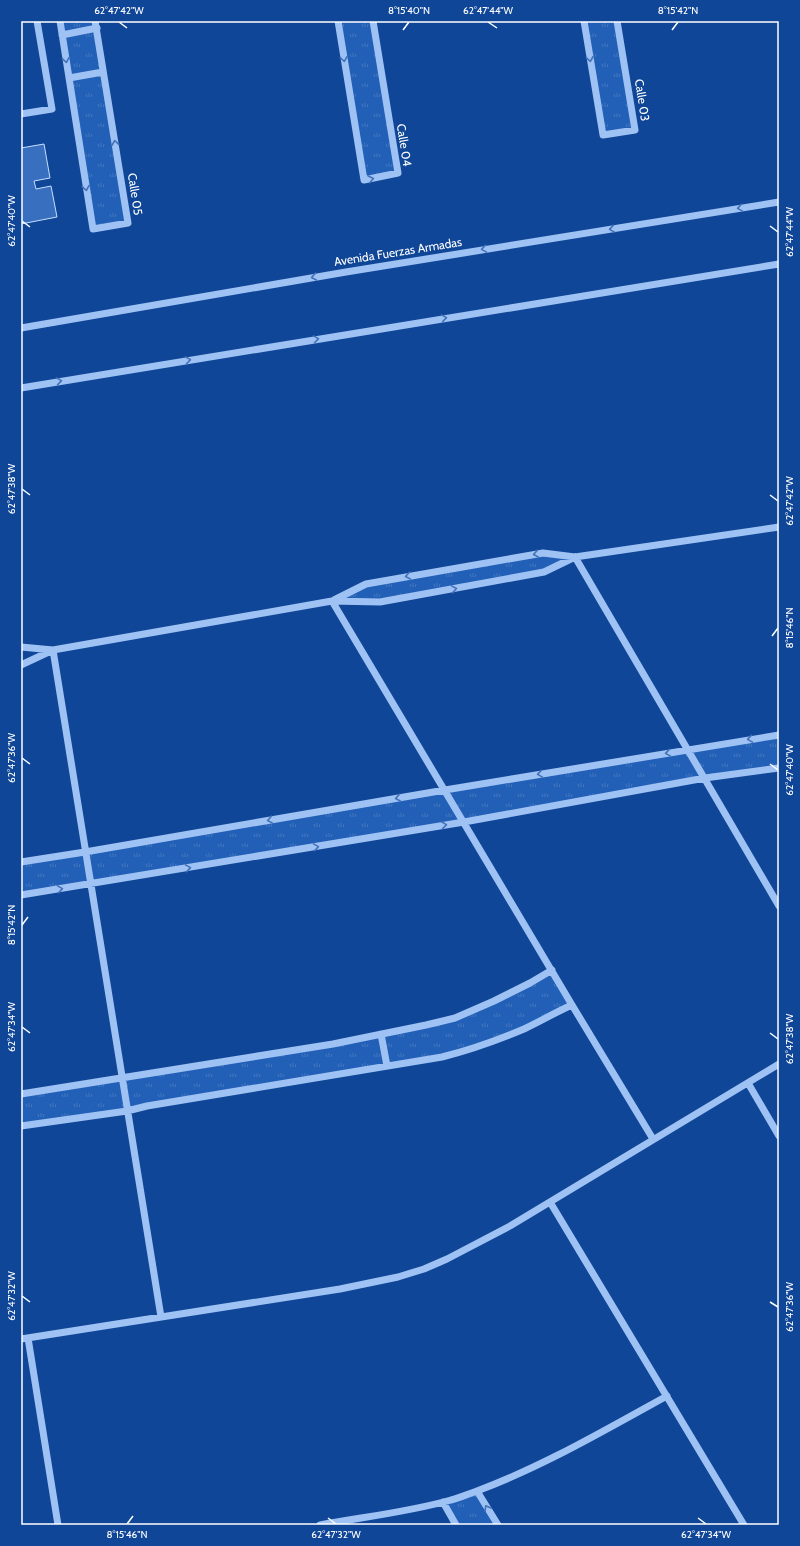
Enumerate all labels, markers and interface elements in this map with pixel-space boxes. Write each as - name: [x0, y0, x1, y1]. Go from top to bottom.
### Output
- text: 62°47'42"W: [94, 4, 144, 17]
- text: 8°15'40"N: [388, 4, 430, 17]
- text: 62°47'44"W: [463, 4, 514, 17]
- text: 8°15'42"N: [658, 4, 698, 17]
- one-way arrow: [61, 56, 70, 63]
- one-way arrow: [339, 56, 348, 63]
- one-way arrow: [585, 56, 594, 63]
- street label: Calle 03: [632, 78, 653, 122]
- street label: Calle 04: [394, 123, 415, 167]
- one-way arrow: [111, 140, 120, 146]
- street label: Calle 05: [125, 172, 146, 216]
- one-way arrow: [368, 175, 374, 183]
- one-way arrow: [81, 185, 90, 191]
- text: 62°47'40"W: [5, 195, 18, 247]
- one-way arrow: [737, 203, 744, 212]
- text: 62°47'44"W: [783, 206, 796, 257]
- one-way arrow: [609, 224, 615, 233]
- street label: Avenida Fuerzas Armadas: [333, 234, 463, 269]
- one-way arrow: [481, 245, 487, 253]
- one-way arrow: [311, 272, 317, 281]
- one-way arrow: [441, 315, 447, 323]
- one-way arrow: [313, 335, 319, 344]
- one-way arrow: [185, 356, 191, 365]
- one-way arrow: [56, 378, 63, 386]
- text: 62°47'38"W: [5, 463, 18, 514]
- text: 62°47'42"W: [783, 476, 796, 526]
- one-way arrow: [533, 549, 539, 558]
- one-way arrow: [405, 571, 411, 580]
- one-way arrow: [451, 585, 457, 593]
- text: 8°15'46"N: [783, 608, 796, 648]
- text: 62°47'36"W: [5, 733, 18, 783]
- one-way arrow: [747, 734, 753, 743]
- text: 62°47'40"W: [783, 744, 796, 796]
- one-way arrow: [665, 748, 671, 757]
- one-way arrow: [537, 769, 543, 778]
- one-way arrow: [395, 793, 401, 802]
- one-way arrow: [267, 815, 273, 824]
- one-way arrow: [441, 821, 447, 830]
- one-way arrow: [313, 843, 319, 851]
- one-way arrow: [185, 864, 191, 873]
- one-way arrow: [56, 885, 63, 894]
- text: 8°15'42"N: [5, 905, 18, 945]
- text: 62°47'34"W: [5, 1002, 18, 1052]
- text: 62°47'38"W: [783, 1013, 796, 1064]
- text: 62°47'32"W: [5, 1271, 18, 1321]
- text: 62°47'36"W: [783, 1282, 796, 1332]
- one-way arrow: [485, 1505, 492, 1512]
- text: 8°15'46"N: [107, 1528, 147, 1541]
- text: 62°47'32"W: [311, 1528, 361, 1541]
- text: 62°47'34"W: [681, 1528, 731, 1541]

